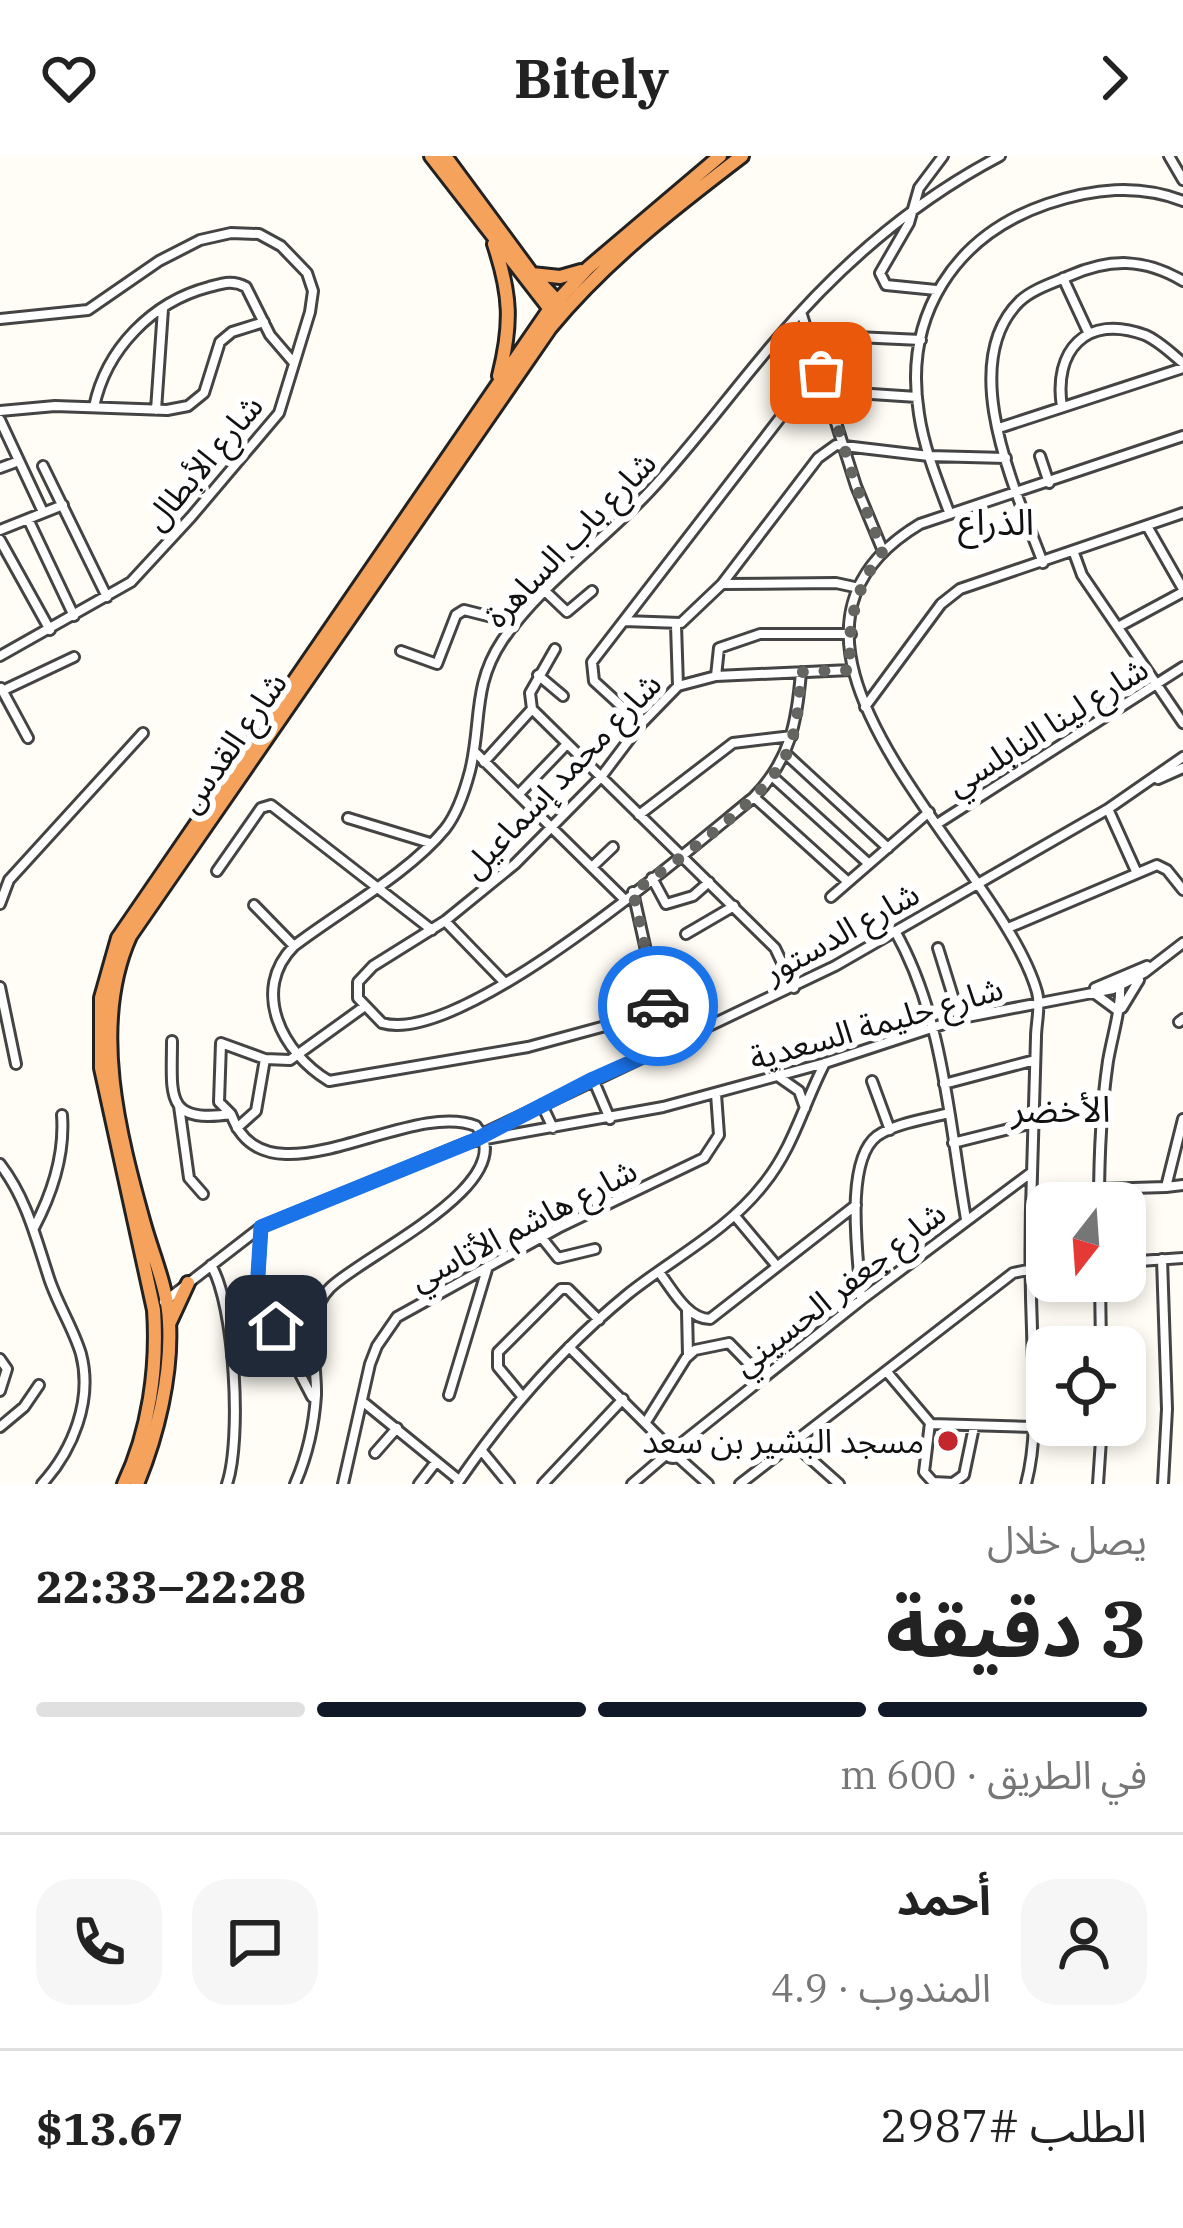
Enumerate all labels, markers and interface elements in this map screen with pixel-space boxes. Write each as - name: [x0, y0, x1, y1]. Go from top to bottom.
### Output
- text: Bitely: [514, 43, 669, 113]
- icon: heart: [36, 45, 102, 111]
- icon: forward: [1081, 45, 1147, 111]
- pin: [770, 322, 872, 424]
- icon: bag: [788, 340, 854, 406]
- street label: شارع الأبطال: [133, 385, 275, 541]
- street label: شارع باب الساهرة: [475, 441, 668, 639]
- district label: الذراع: [958, 498, 1034, 549]
- street label: شارع لينا النابلسي: [938, 646, 1158, 809]
- street label: شارع القدس: [167, 663, 299, 823]
- street label: شارع محمد إسماعيل: [451, 663, 673, 889]
- street label: شارع الدستور: [754, 871, 928, 996]
- courier: [598, 946, 718, 1066]
- street label: شارع حليمة السعدية: [744, 966, 1009, 1083]
- icon: car: [625, 973, 691, 1039]
- district label: الأخضر: [1010, 1085, 1111, 1132]
- street label: شارع هاشم الأتاسي: [402, 1148, 646, 1304]
- north arrow: [1026, 1182, 1146, 1302]
- map controls: [1026, 1182, 1146, 1446]
- street label: شارع جعفر الحسيني: [723, 1191, 957, 1388]
- pin: [225, 1275, 327, 1377]
- icon: home: [243, 1293, 309, 1359]
- button: locate: [1026, 1326, 1146, 1446]
- place label: مسجد البشير بن سعد: [642, 1419, 924, 1462]
- marker: مسجد البشير بن سعد: [935, 1428, 961, 1454]
- text: يصل خلال: [987, 1514, 1147, 1565]
- text: 22:28–22:33: [36, 1557, 306, 1615]
- text: 3 دقيقة: [886, 1577, 1147, 1678]
- text: في الطريق · 600 m: [840, 1749, 1147, 1800]
- text: أحمد: [897, 1869, 991, 1927]
- button: phone: [36, 1879, 162, 2005]
- button: chat: [192, 1879, 318, 2005]
- button: person: [1021, 1879, 1147, 2005]
- text: المندوب · 4.9: [771, 1962, 991, 2013]
- text: الطلب #2987: [880, 2096, 1147, 2154]
- text: $13.67: [36, 2099, 183, 2157]

